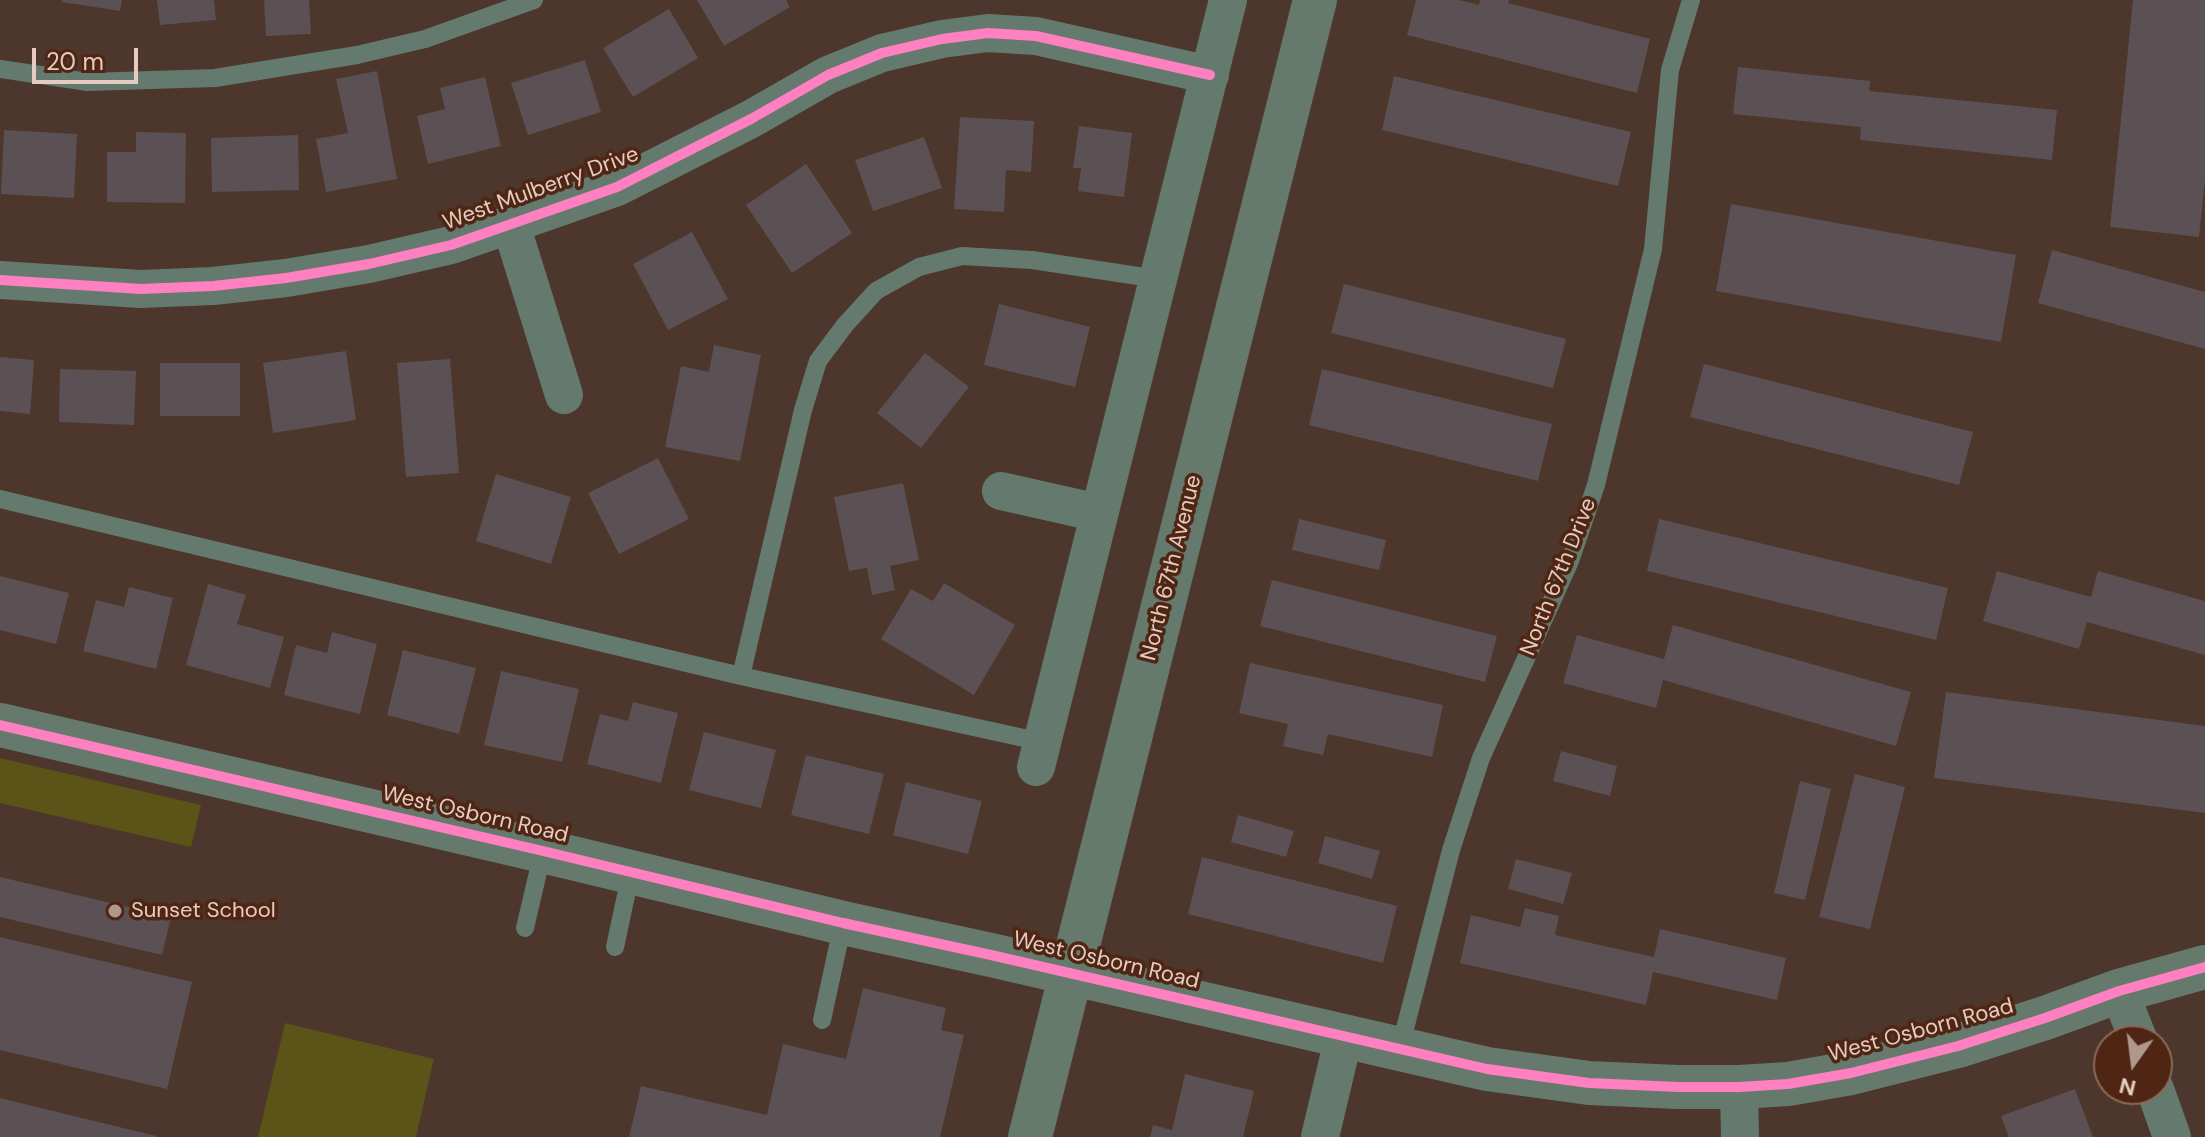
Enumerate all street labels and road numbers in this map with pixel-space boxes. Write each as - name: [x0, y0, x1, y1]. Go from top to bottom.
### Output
- street label: West Mulberry Drive: [439, 141, 643, 237]
- street label: North 67th Avenue: [1136, 472, 1208, 664]
- street label: North 67th Drive: [1515, 494, 1603, 660]
- street label: West Osborn Road: [379, 781, 571, 849]
- street label: West Osborn Road: [1010, 927, 1202, 995]
- street label: West Osborn Road: [1826, 994, 2016, 1068]

